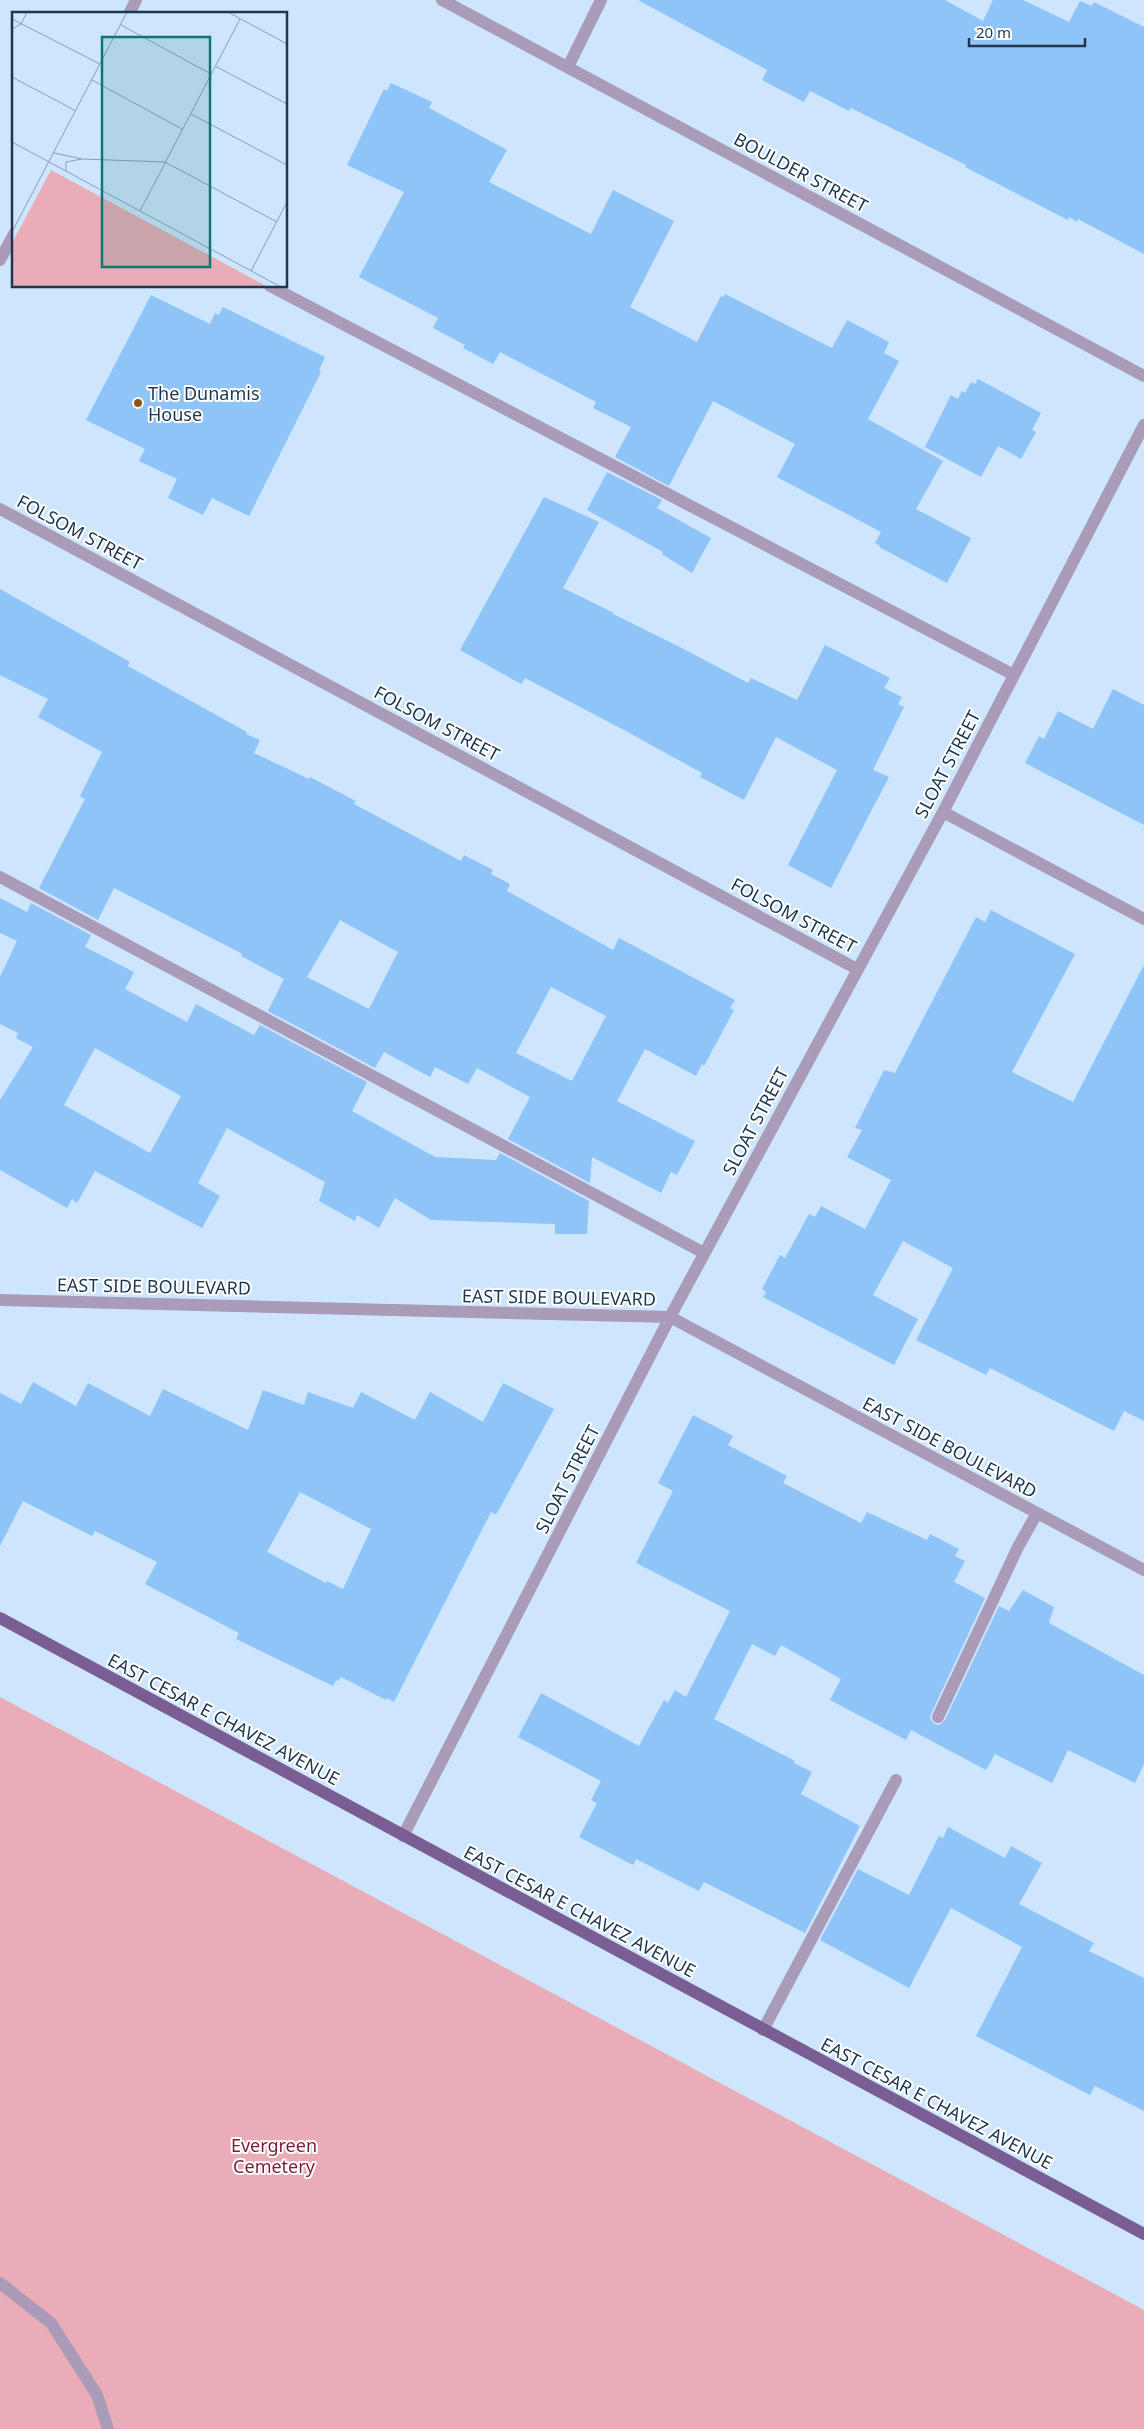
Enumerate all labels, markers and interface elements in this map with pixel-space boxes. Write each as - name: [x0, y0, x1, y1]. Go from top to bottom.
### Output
- inset map: [12, 12, 288, 288]
- scale bar: [969, 15, 1085, 47]
- text: 20 m: [976, 22, 1011, 42]
- street label: BOULDER STREET: [730, 127, 872, 217]
- place label: The Dunamis House: [148, 381, 260, 426]
- marker: The Dunamis House: [132, 397, 144, 409]
- street label: FOLSOM STREET: [13, 489, 147, 575]
- street label: FOLSOM STREET: [370, 680, 504, 766]
- street label: SLOAT STREET: [909, 706, 985, 822]
- street label: FOLSOM STREET: [727, 872, 861, 958]
- street label: SLOAT STREET: [717, 1063, 793, 1179]
- street label: EAST SIDE BOULEVARD: [57, 1272, 251, 1300]
- street label: EAST SIDE BOULEVARD: [462, 1283, 656, 1311]
- street label: EAST SIDE BOULEVARD: [859, 1391, 1041, 1503]
- street label: SLOAT STREET: [529, 1421, 605, 1537]
- street label: EAST CESAR E CHAVEZ AVENUE: [104, 1648, 344, 1790]
- street label: EAST CESAR E CHAVEZ AVENUE: [460, 1840, 700, 1982]
- street label: EAST CESAR E CHAVEZ AVENUE: [817, 2032, 1057, 2174]
- park label: Evergreen Cemetery: [231, 2133, 317, 2178]

